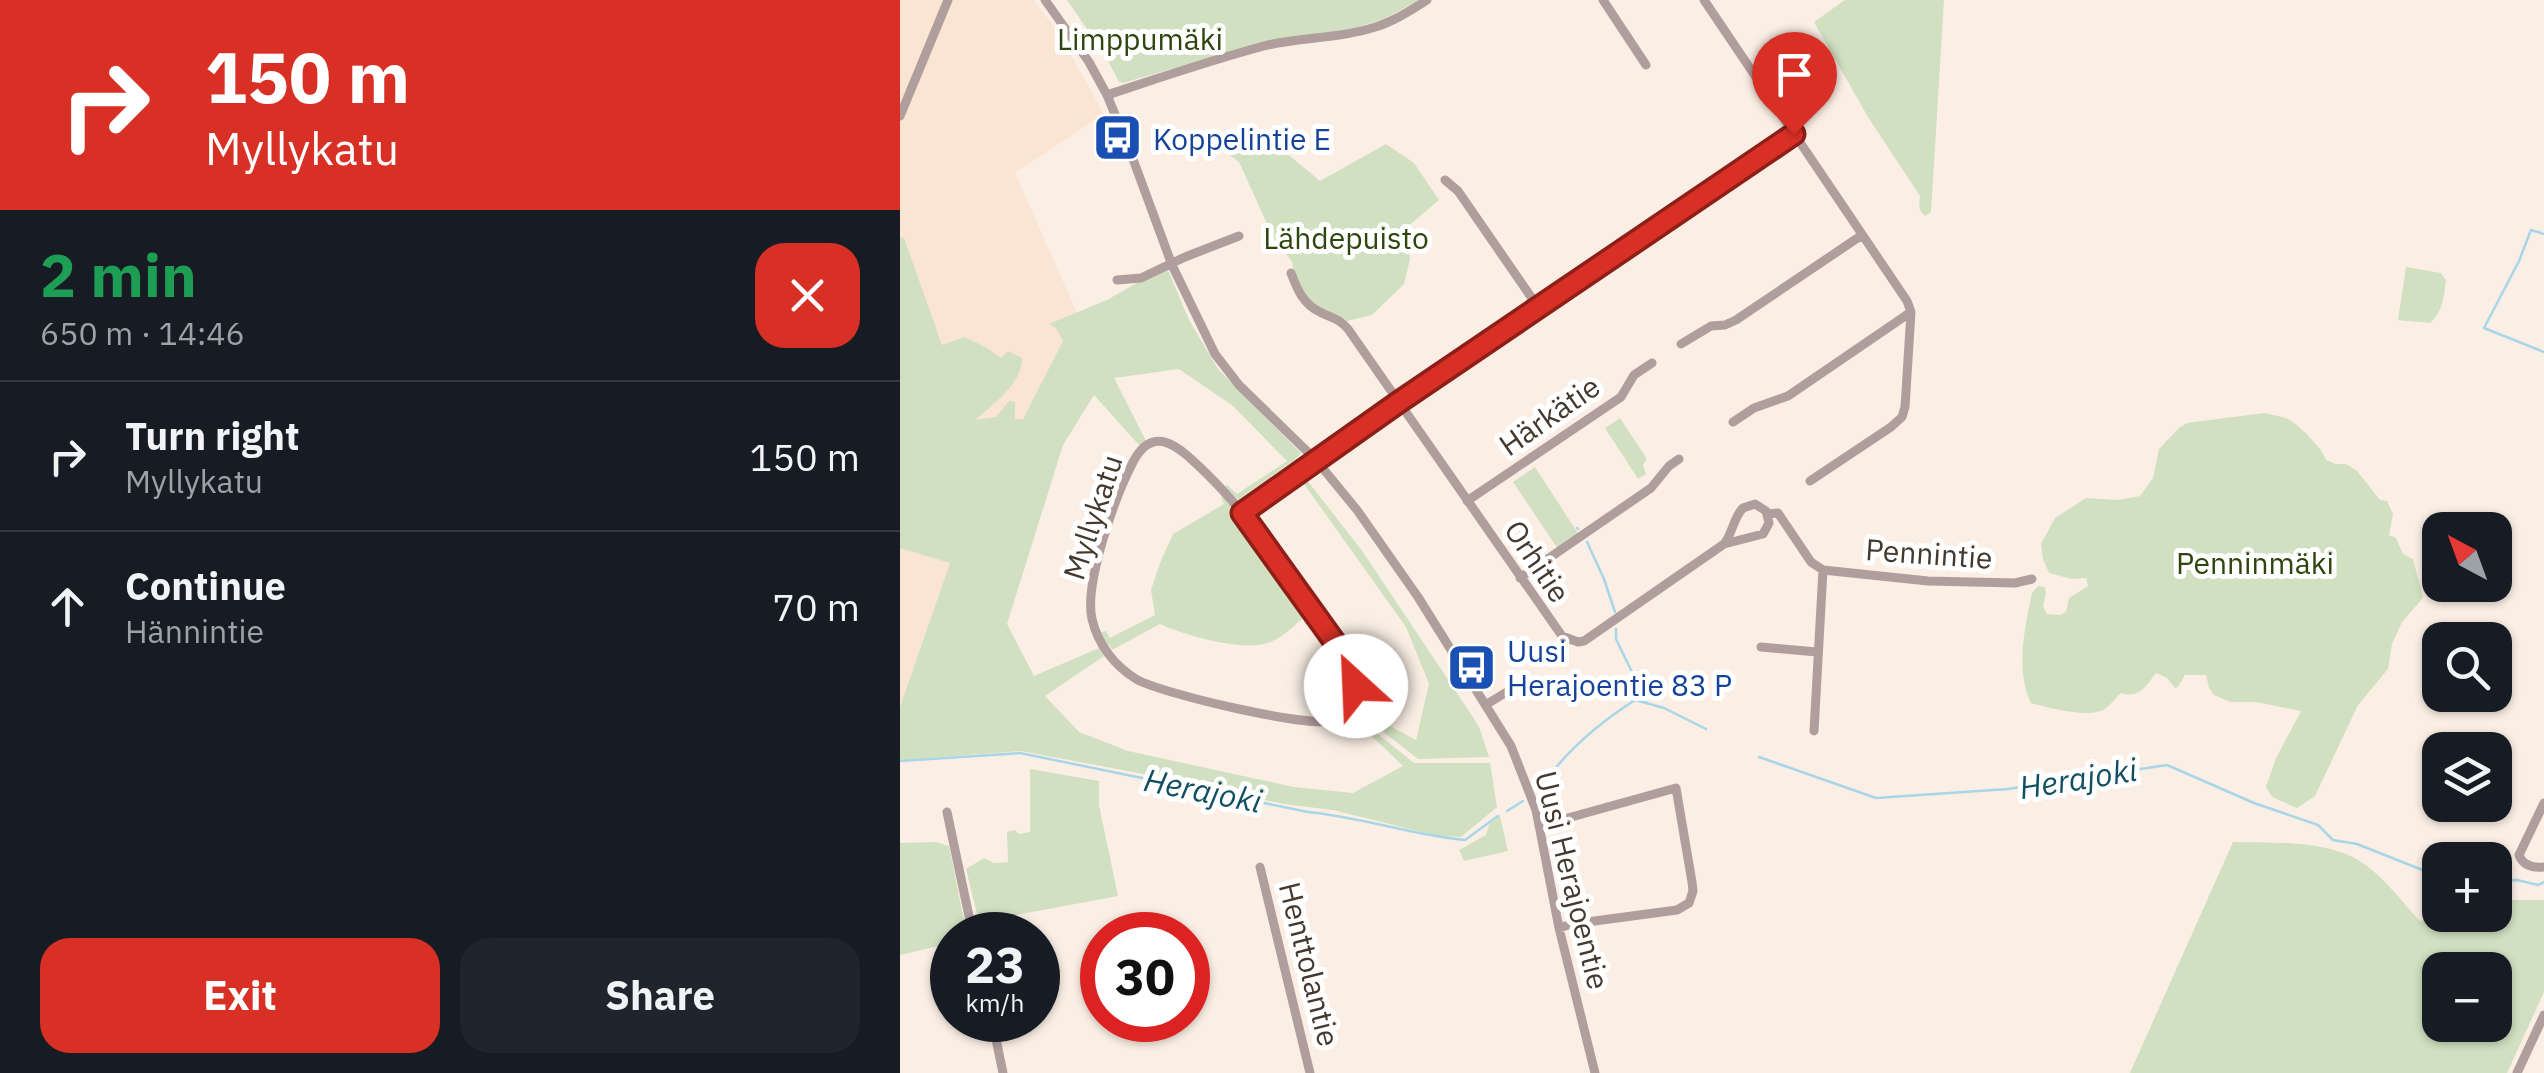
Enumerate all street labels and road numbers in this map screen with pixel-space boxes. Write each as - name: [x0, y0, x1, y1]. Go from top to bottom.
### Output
- street label: Härkätie: [1491, 366, 1607, 464]
- street label: Myllykatu: [1053, 449, 1131, 585]
- street label: Orhitie: [1496, 512, 1580, 610]
- street label: Pennintie: [1864, 529, 1994, 577]
- street label: Uusi Herajoentie: [1527, 767, 1619, 993]
- street label: Henttolantie: [1271, 878, 1349, 1050]

